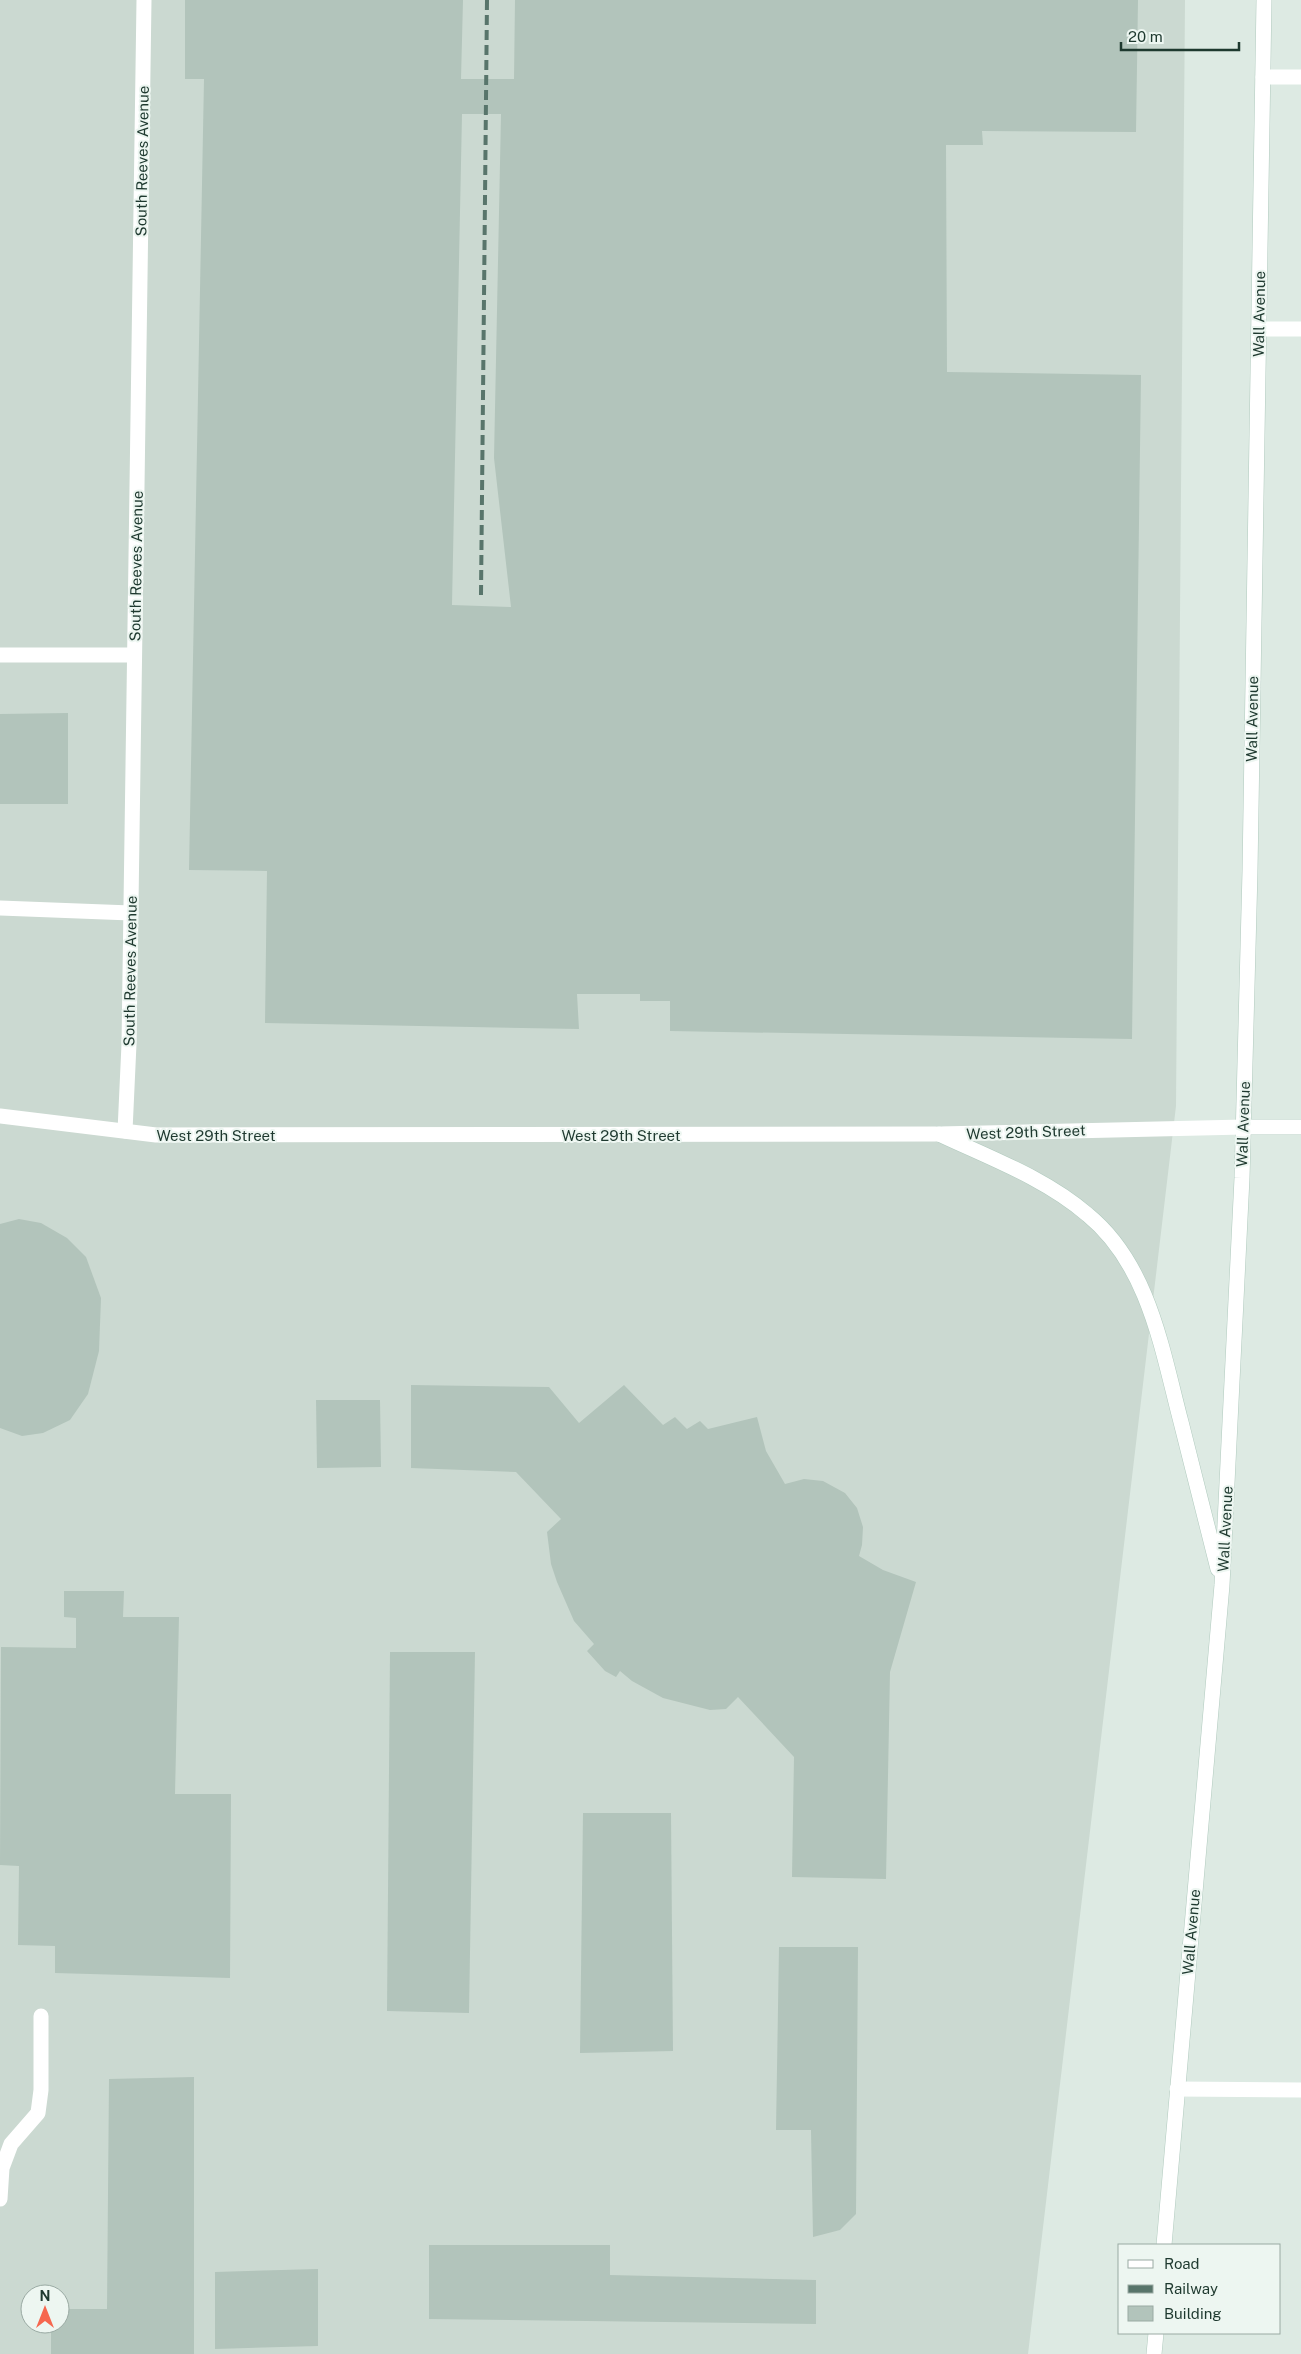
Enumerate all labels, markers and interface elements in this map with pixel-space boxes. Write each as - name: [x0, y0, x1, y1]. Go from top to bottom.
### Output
- scale bar: [1121, 20, 1238, 52]
- text: 20 m: [1128, 28, 1163, 45]
- street label: South Reeves Avenue: [132, 86, 152, 236]
- street label: Wall Avenue: [1250, 271, 1268, 357]
- street label: South Reeves Avenue: [126, 491, 146, 641]
- street label: Wall Avenue: [1243, 676, 1261, 762]
- street label: South Reeves Avenue: [120, 896, 140, 1046]
- street label: Wall Avenue: [1233, 1081, 1253, 1167]
- street label: West 29th Street: [966, 1121, 1086, 1143]
- street label: West 29th Street: [156, 1127, 276, 1144]
- street label: West 29th Street: [561, 1127, 681, 1144]
- street label: Wall Avenue: [1214, 1486, 1236, 1572]
- street label: Wall Avenue: [1179, 1888, 1203, 1976]
- legend: [1118, 2244, 1281, 2334]
- text: Road: [1164, 2255, 1200, 2272]
- text: Railway: [1164, 2280, 1218, 2297]
- north arrow: [20, 2284, 70, 2334]
- text: N: [40, 2288, 50, 2304]
- text: Building: [1164, 2305, 1222, 2322]

